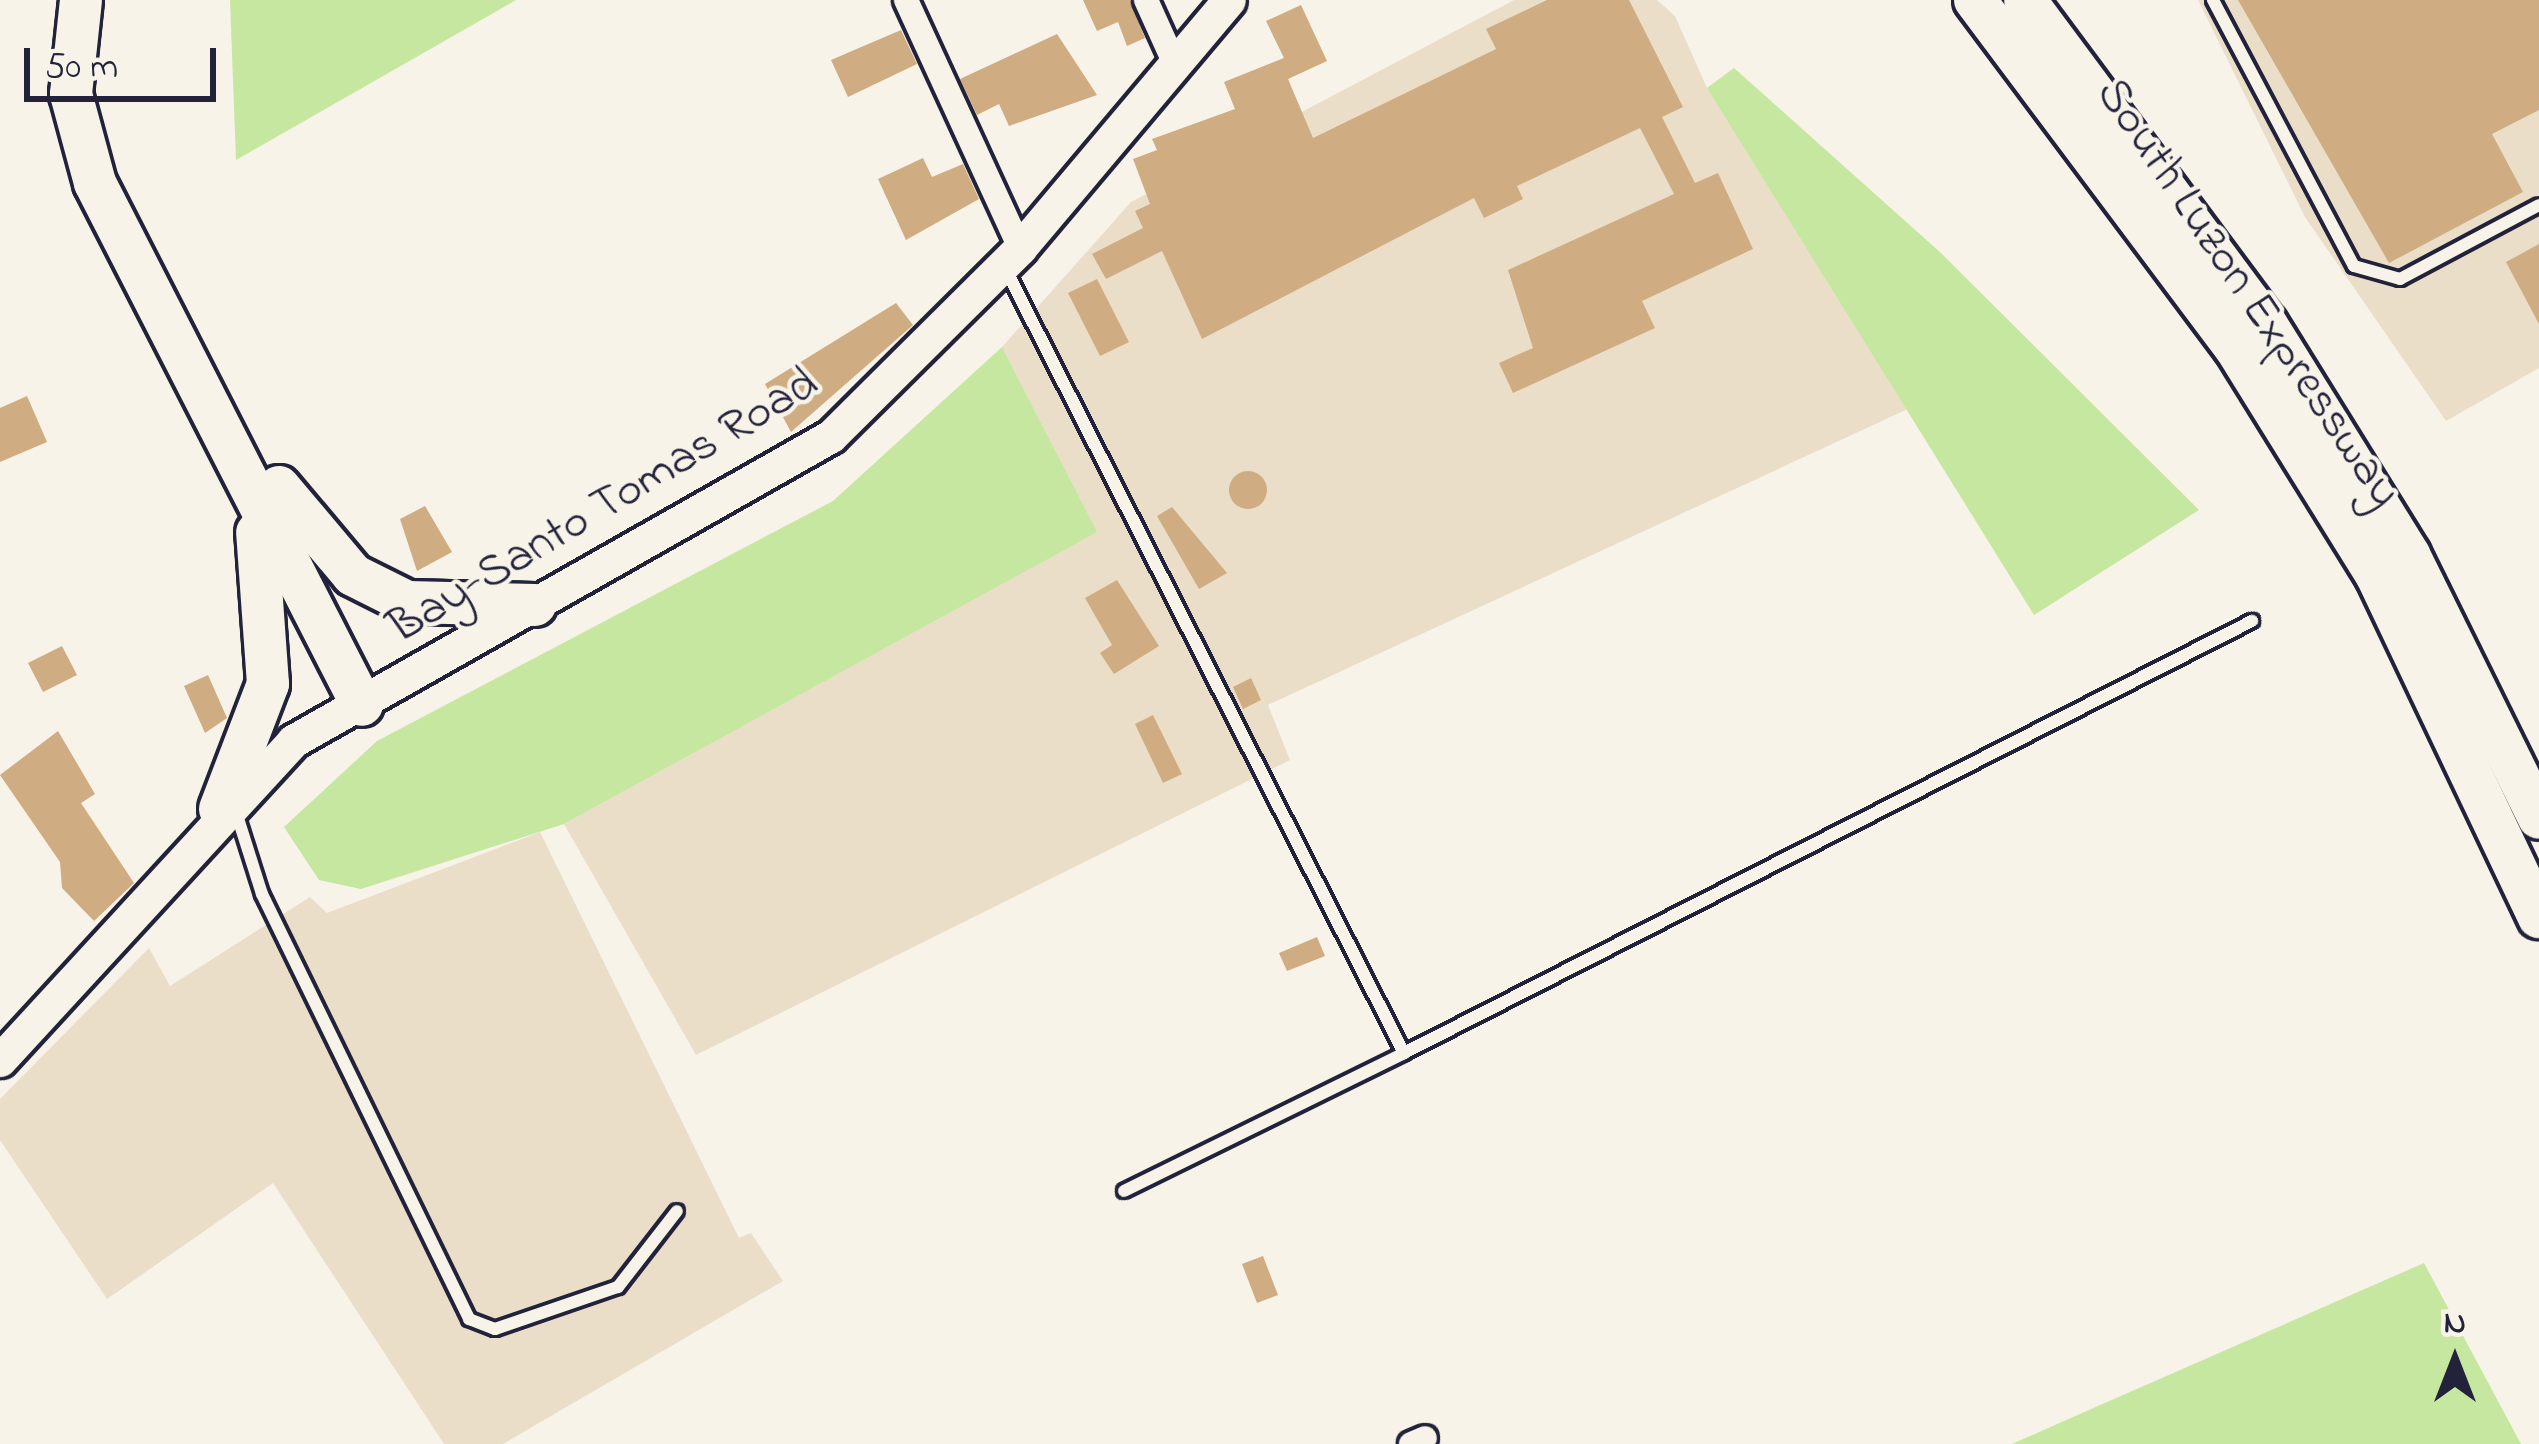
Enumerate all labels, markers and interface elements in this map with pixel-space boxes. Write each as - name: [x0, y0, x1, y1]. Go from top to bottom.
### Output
- scale bar: [30, 24, 222, 98]
- text: 50 m: [45, 42, 118, 95]
- street label: South Luzon Expressway: [2082, 68, 2412, 520]
- street label: Bay-Santo Tomas Road: [379, 356, 829, 658]
- north arrow: [2395, 1300, 2515, 1420]
- text: N: [2444, 1300, 2466, 1348]

